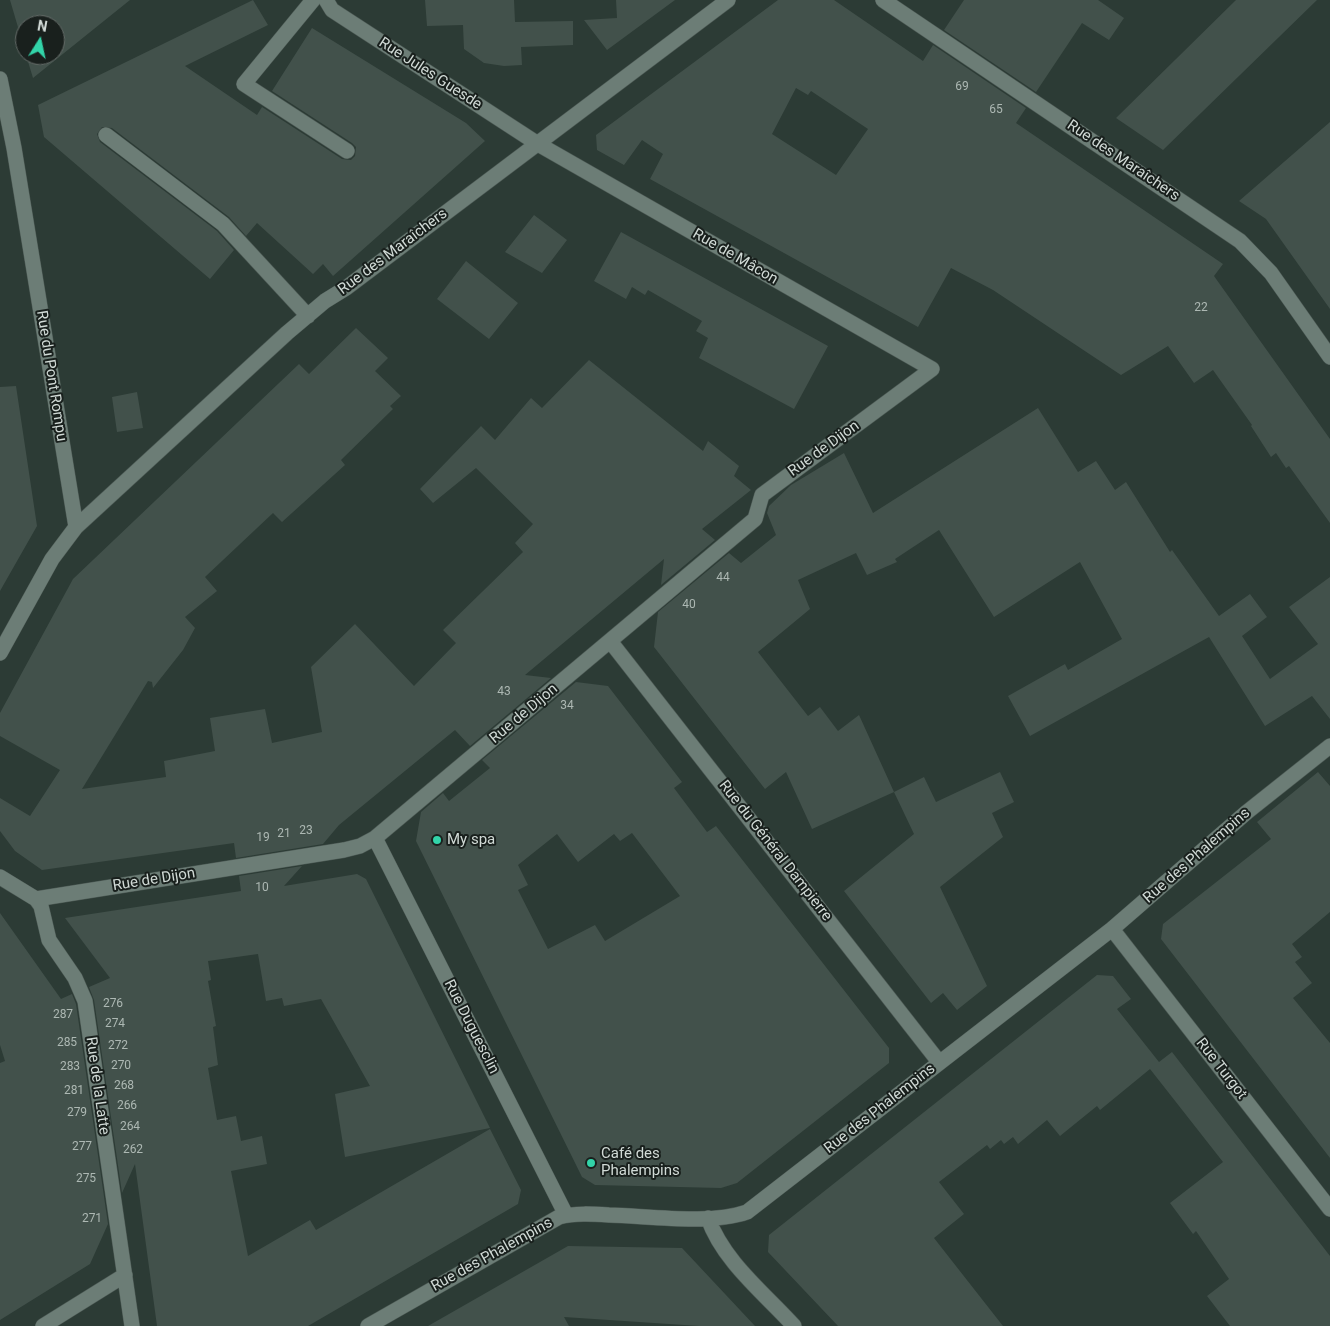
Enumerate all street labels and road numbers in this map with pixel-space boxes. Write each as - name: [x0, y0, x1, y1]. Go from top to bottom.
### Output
- street label: Rue Jules Guesde: [375, 34, 485, 114]
- street label: Rue des Maraîchers: [1063, 117, 1183, 205]
- street label: Rue des Maraîchers: [335, 205, 451, 299]
- street label: Rue de Mâcon: [689, 225, 781, 289]
- street label: Rue du Pont Rompu: [32, 309, 70, 443]
- street label: Rue de Dijon: [785, 417, 863, 481]
- street label: Rue de Dijon: [486, 680, 562, 748]
- street label: Rue du Général Dampierre: [714, 777, 836, 925]
- street label: Rue des Phalempins: [1140, 805, 1254, 907]
- street label: Rue de Dijon: [111, 865, 197, 895]
- street label: Rue Duguesclin: [440, 977, 502, 1077]
- street label: Rue Turgot: [1192, 1035, 1250, 1103]
- street label: Rue de la Latte: [81, 1036, 113, 1136]
- street label: Rue des Phalempins: [821, 1060, 939, 1158]
- street label: Rue des Phalempins: [428, 1214, 556, 1296]

